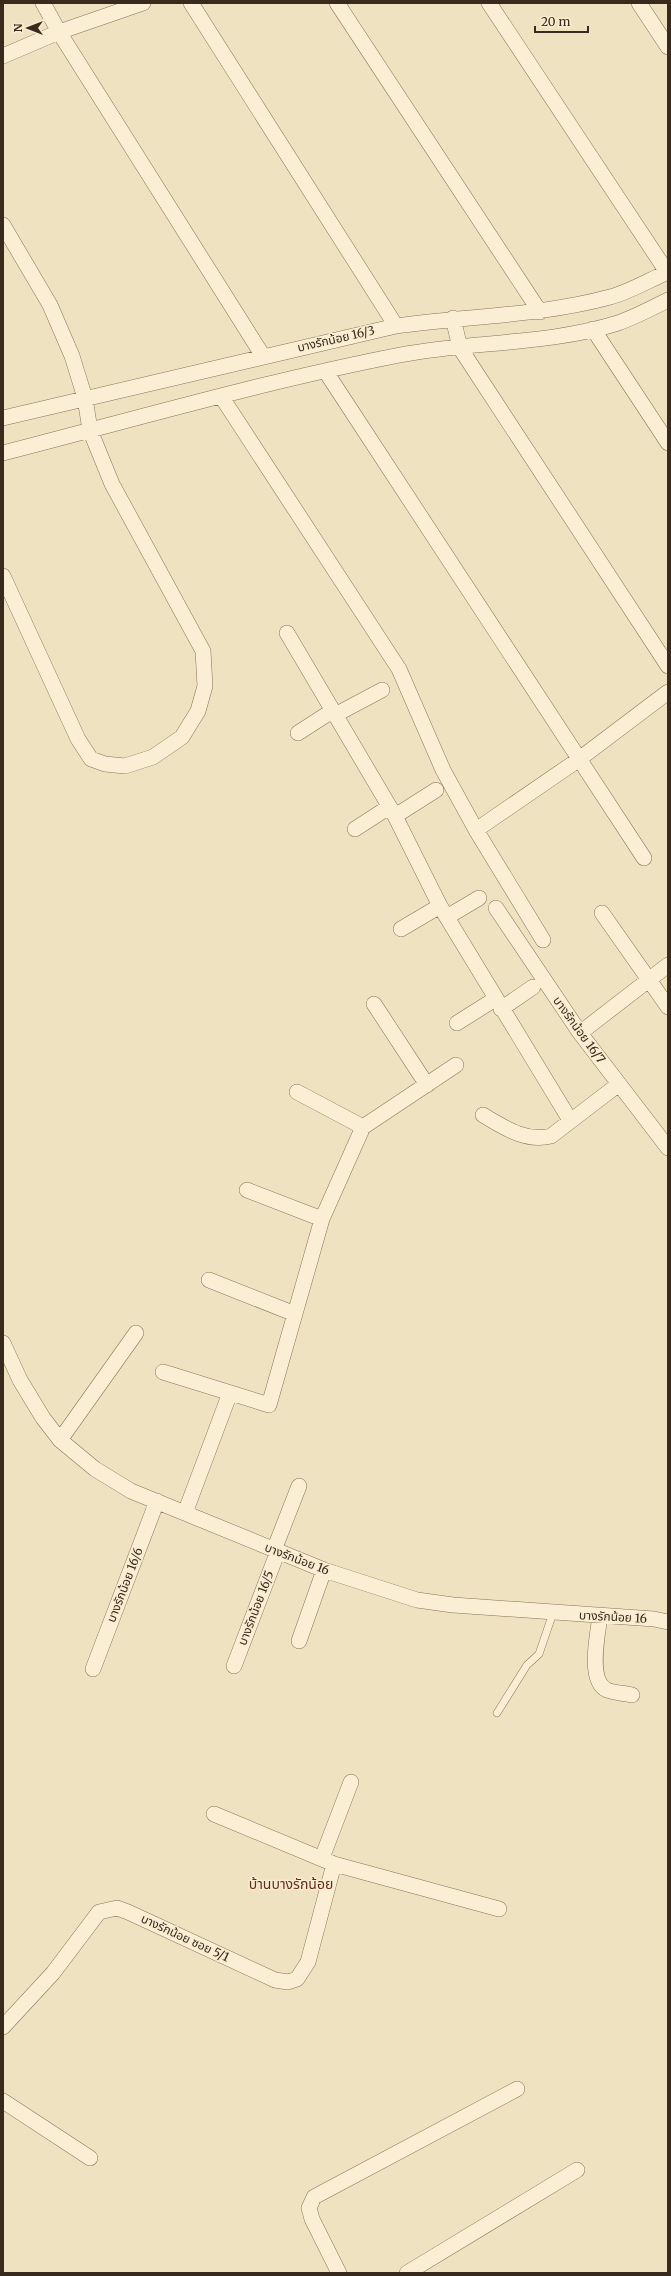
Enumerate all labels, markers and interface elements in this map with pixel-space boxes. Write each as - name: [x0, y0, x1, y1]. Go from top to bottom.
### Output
- north arrow: [8, 8, 48, 48]
- scale bar: [535, 8, 588, 34]
- text: 20 m: [541, 14, 570, 29]
- text: N: [11, 23, 25, 32]
- street label: บางรักน้อย 16/3: [296, 322, 376, 355]
- street label: บางรักน้อย 16/7: [550, 993, 609, 1066]
- street label: บางรักน้อย 16: [263, 1539, 332, 1578]
- street label: บางรักน้อย 16/6: [103, 1545, 146, 1624]
- street label: บางรักน้อย 16/5: [234, 1568, 277, 1647]
- street label: บางรักน้อย 16: [579, 1607, 647, 1626]
- district label: บ้านบางรักน้อย: [249, 1875, 333, 1893]
- street label: บางรักน้อย ซอย 5/1: [139, 1911, 232, 1965]

